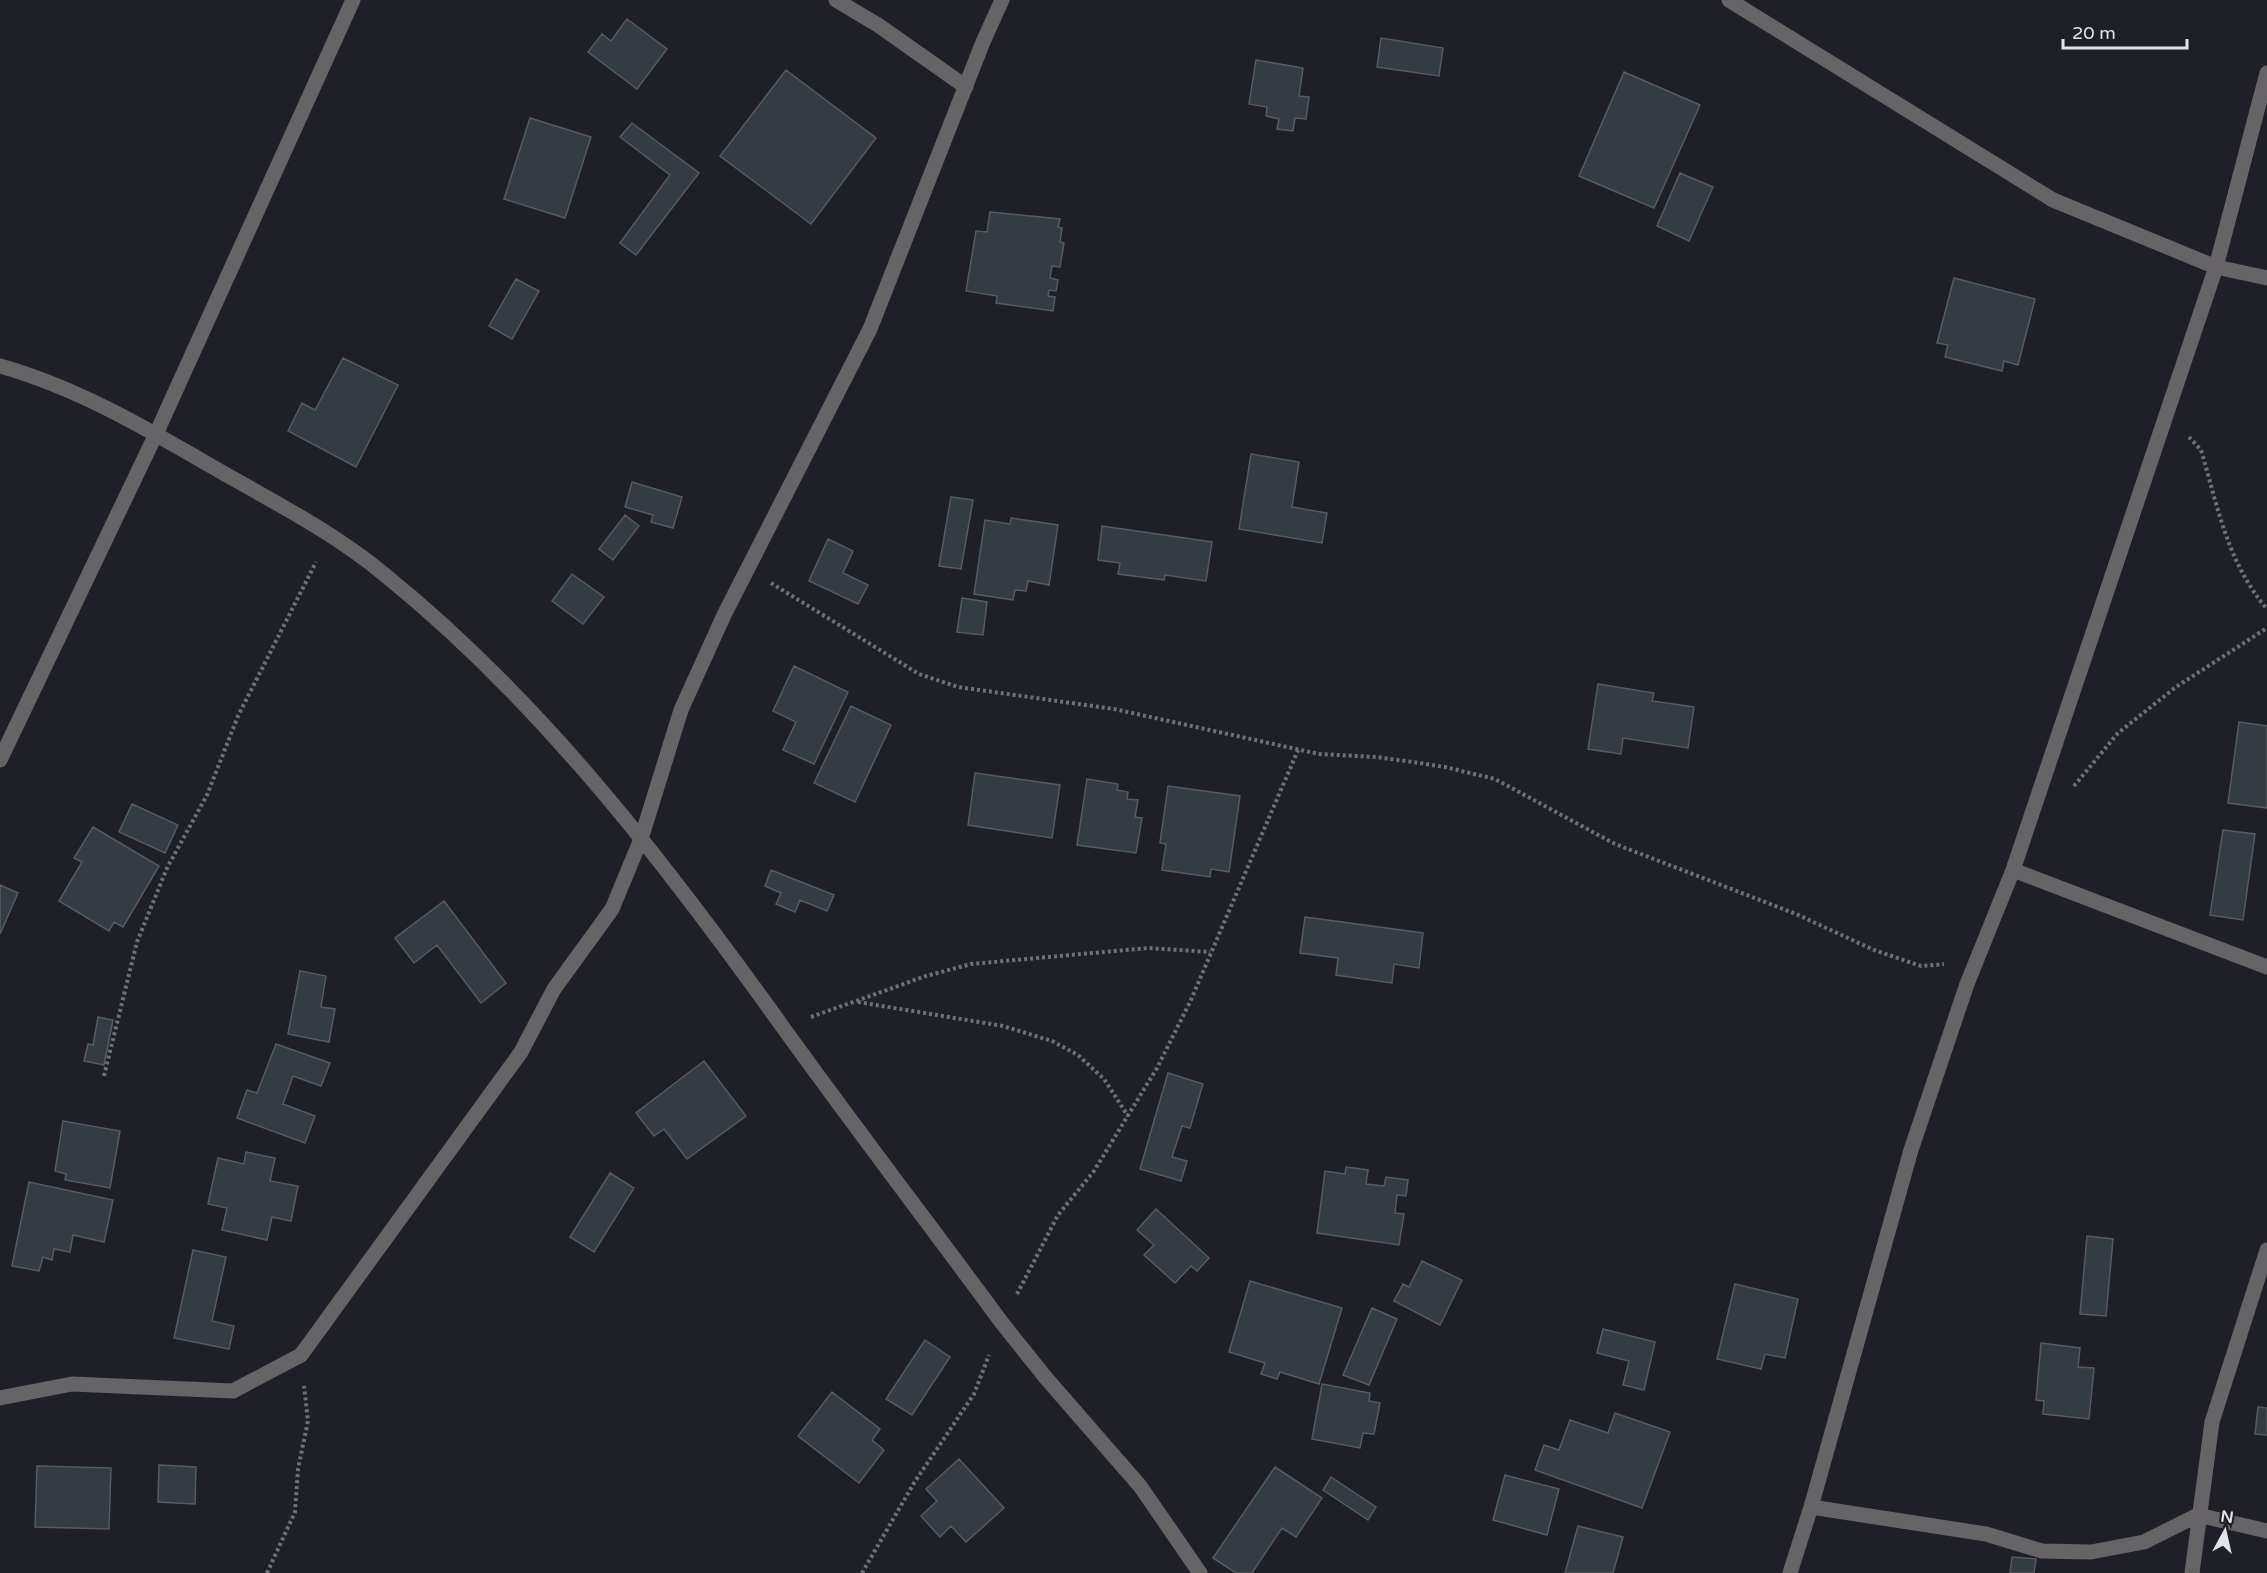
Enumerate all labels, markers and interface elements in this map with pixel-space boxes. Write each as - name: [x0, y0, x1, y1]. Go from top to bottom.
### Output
- scale bar: [2063, 12, 2188, 50]
- text: 20 m: [2072, 22, 2116, 44]
- north arrow: [2195, 1501, 2255, 1561]
- text: N: [2219, 1506, 2235, 1528]

